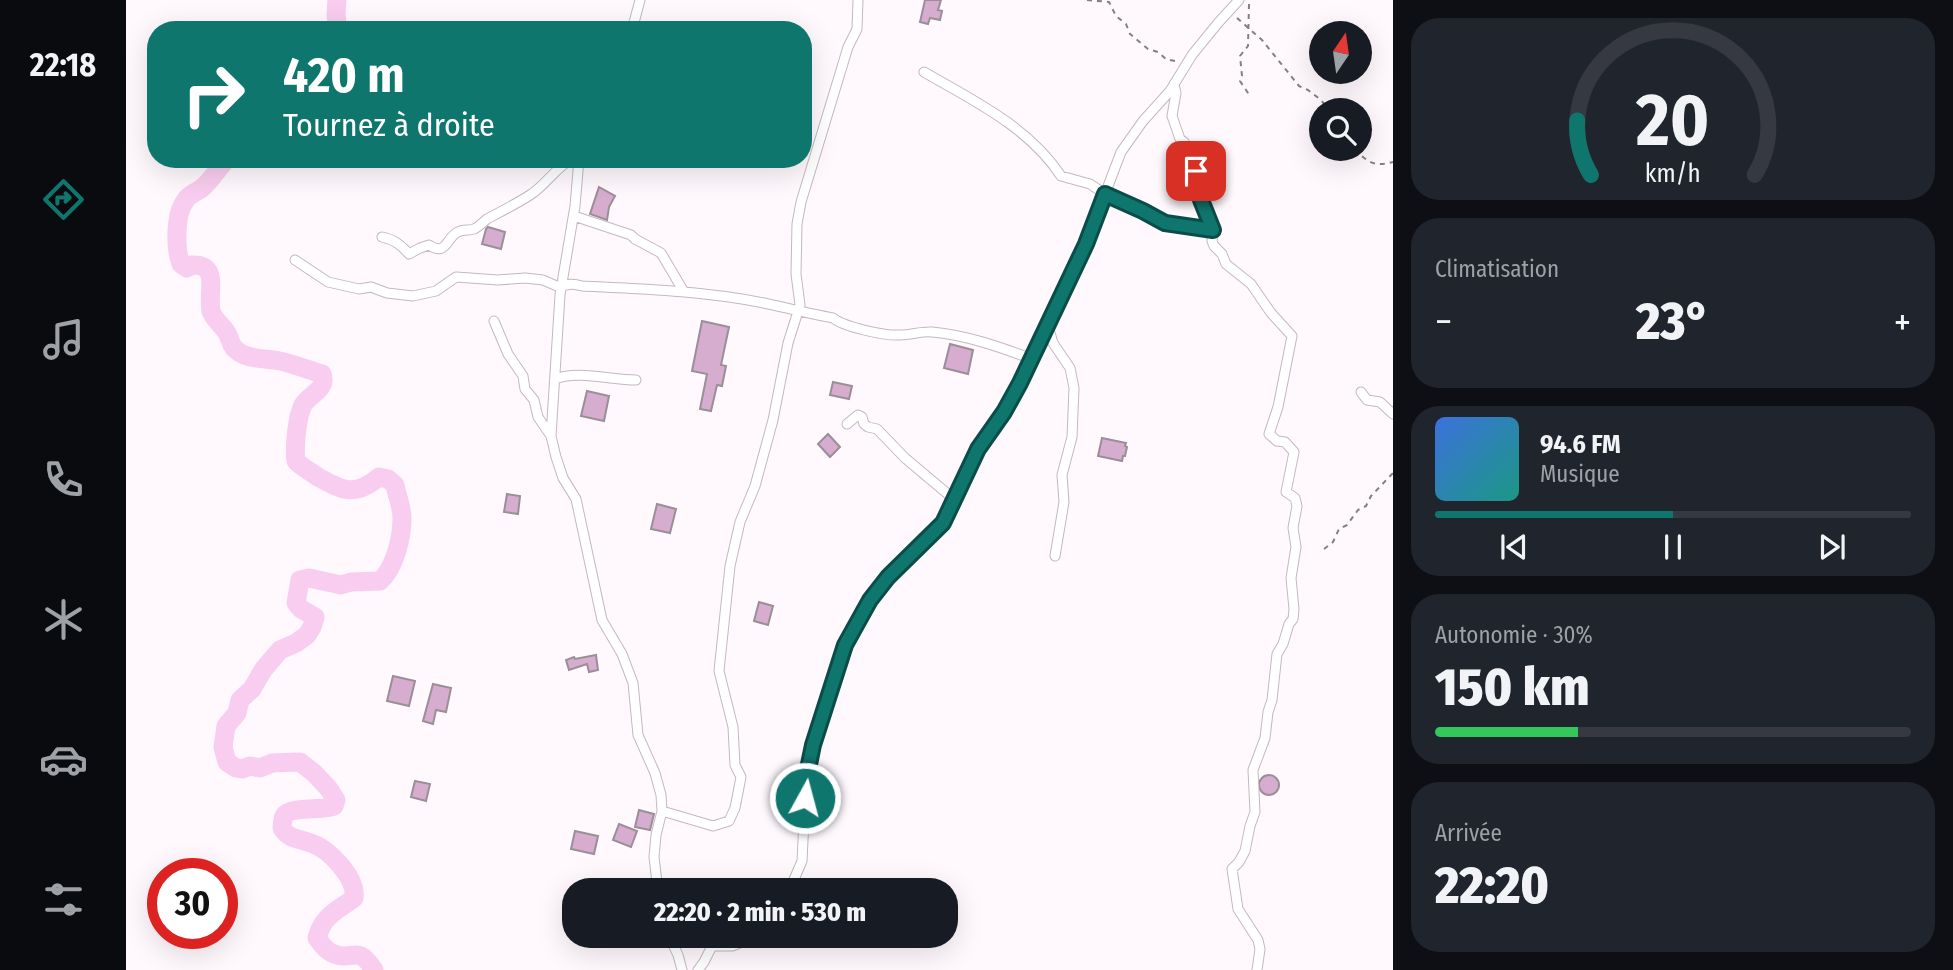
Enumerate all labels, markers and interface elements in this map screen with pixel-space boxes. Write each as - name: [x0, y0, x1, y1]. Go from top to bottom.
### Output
- north arrow: [1309, 21, 1372, 84]
- map controls: [1309, 21, 1372, 161]
- text: 22:18: [30, 46, 96, 84]
- text: 420 m: [283, 46, 405, 105]
- icon: right: [168, 49, 259, 140]
- text: 20: [1635, 77, 1710, 164]
- button: search: [1309, 98, 1372, 161]
- text: Tournez à droite: [283, 106, 495, 144]
- pin: [1166, 141, 1226, 201]
- icon: arrive: [1177, 152, 1215, 190]
- text: km/h: [1645, 159, 1701, 189]
- icon: directions: [39, 175, 88, 224]
- text: Climatisation: [1435, 255, 1559, 283]
- text: 23°: [1636, 290, 1710, 353]
- text: −: [1435, 299, 1452, 345]
- text: +: [1894, 299, 1911, 345]
- icon: music: [39, 315, 88, 364]
- text: 94.6 FM: [1540, 429, 1621, 460]
- icon: phone: [39, 455, 88, 504]
- text: Musique: [1540, 460, 1620, 488]
- icon: previous: [1495, 528, 1533, 566]
- icon: pause: [1654, 528, 1692, 566]
- icon: next: [1813, 528, 1851, 566]
- icon: climate: [39, 595, 88, 644]
- text: Autonomie · 30%: [1435, 621, 1593, 649]
- text: 150 km: [1435, 656, 1590, 719]
- icon: car: [39, 735, 88, 784]
- position arrow: [768, 761, 842, 835]
- text: Arrivée: [1435, 819, 1502, 847]
- text: 22:20: [1435, 854, 1549, 917]
- speed limit sign: 30: [147, 858, 238, 949]
- icon: filters: [39, 875, 88, 924]
- text: 22:20 · 2 min · 530 m: [654, 897, 866, 928]

